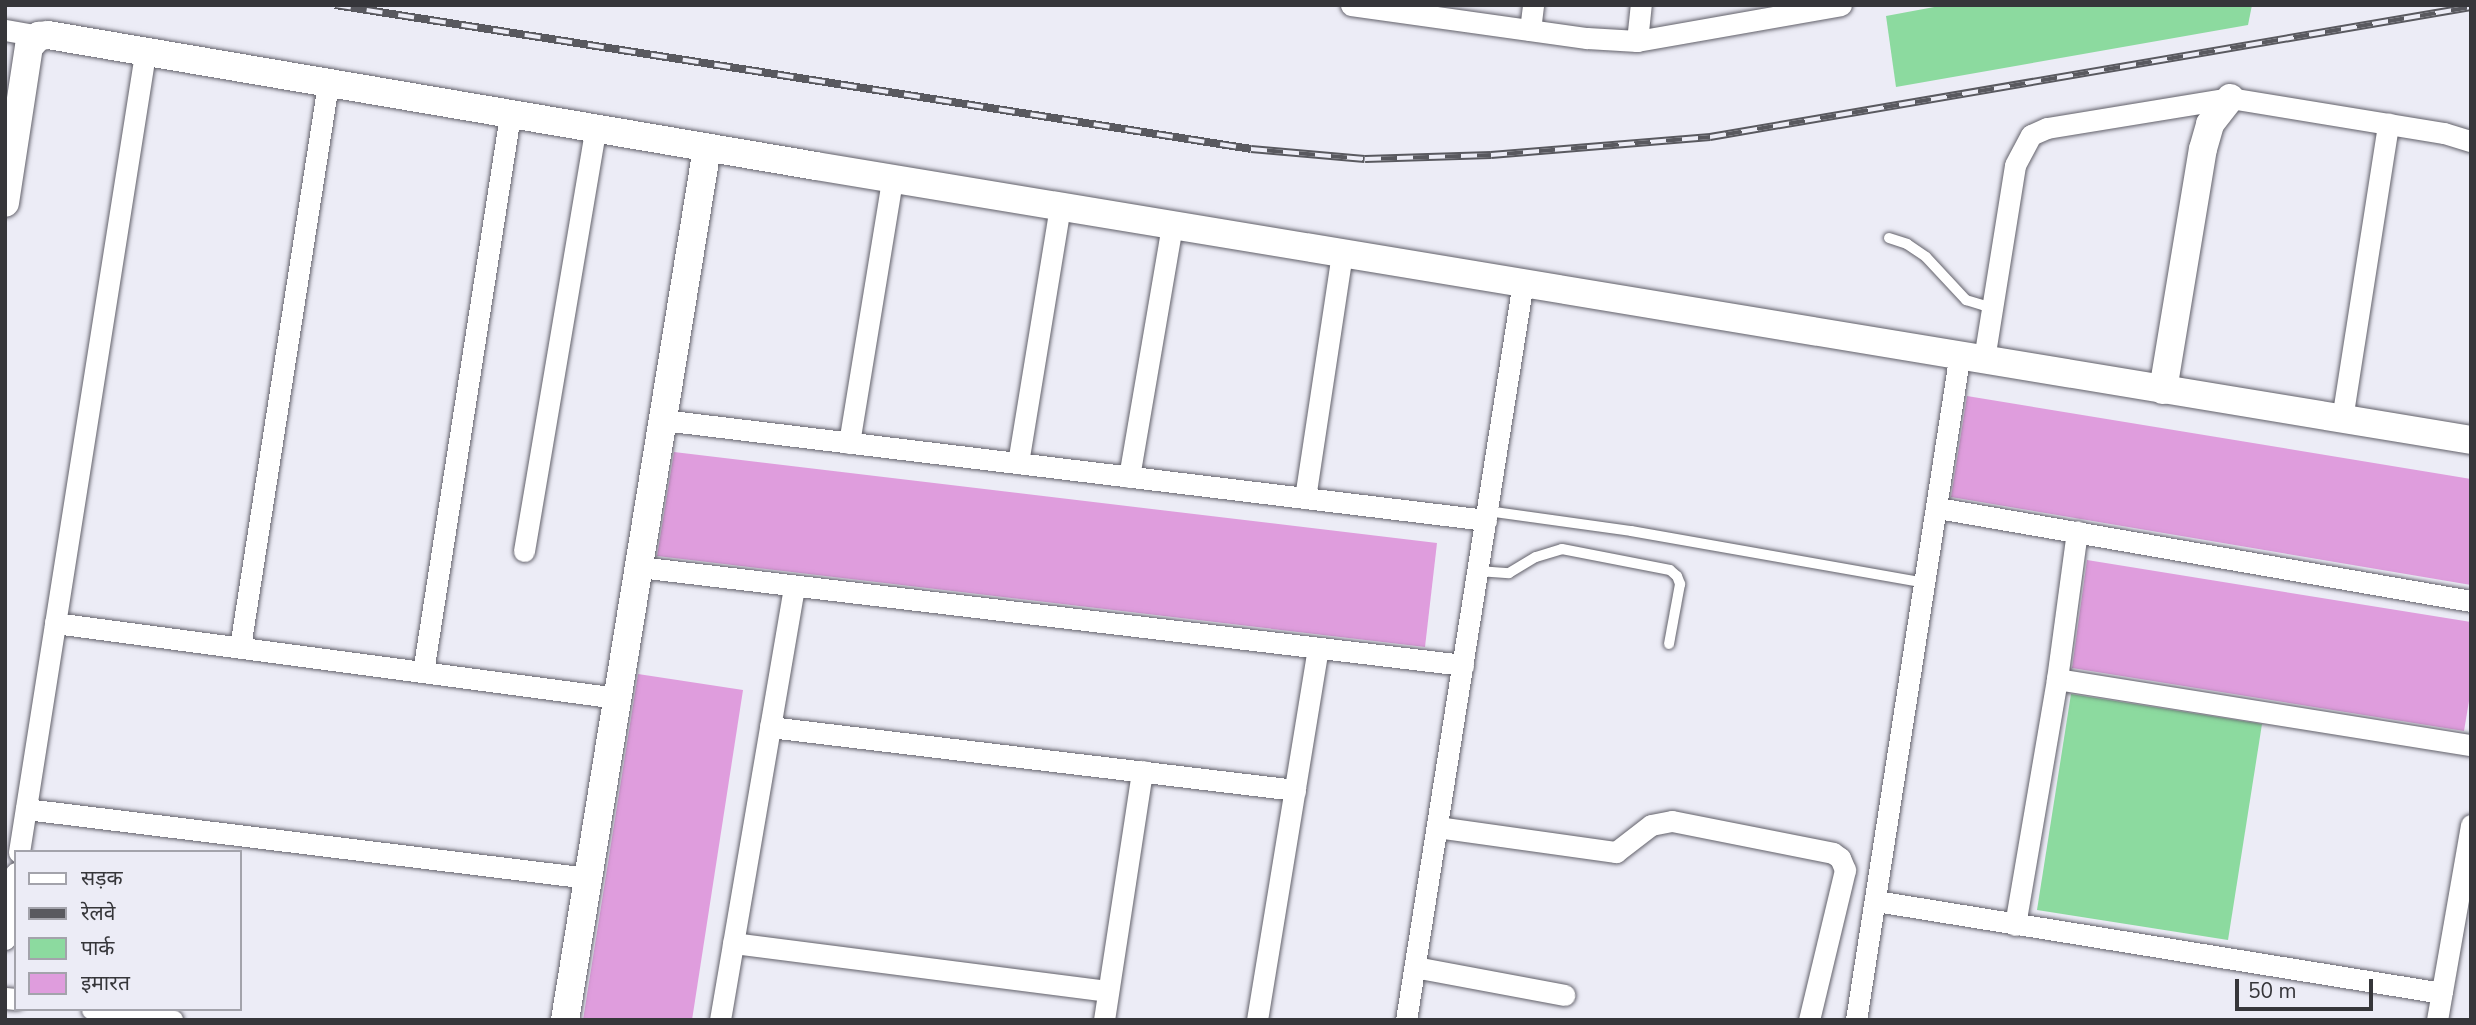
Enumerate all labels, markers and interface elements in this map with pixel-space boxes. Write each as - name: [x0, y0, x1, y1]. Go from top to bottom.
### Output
- legend: [14, 850, 242, 1011]
- text: सड़क: [81, 864, 123, 892]
- text: रेलवे: [81, 899, 116, 927]
- text: पार्क: [81, 934, 115, 962]
- scale bar: [2238, 965, 2376, 1009]
- text: इमारत: [81, 969, 130, 997]
- text: 50 m: [2248, 977, 2297, 1005]

